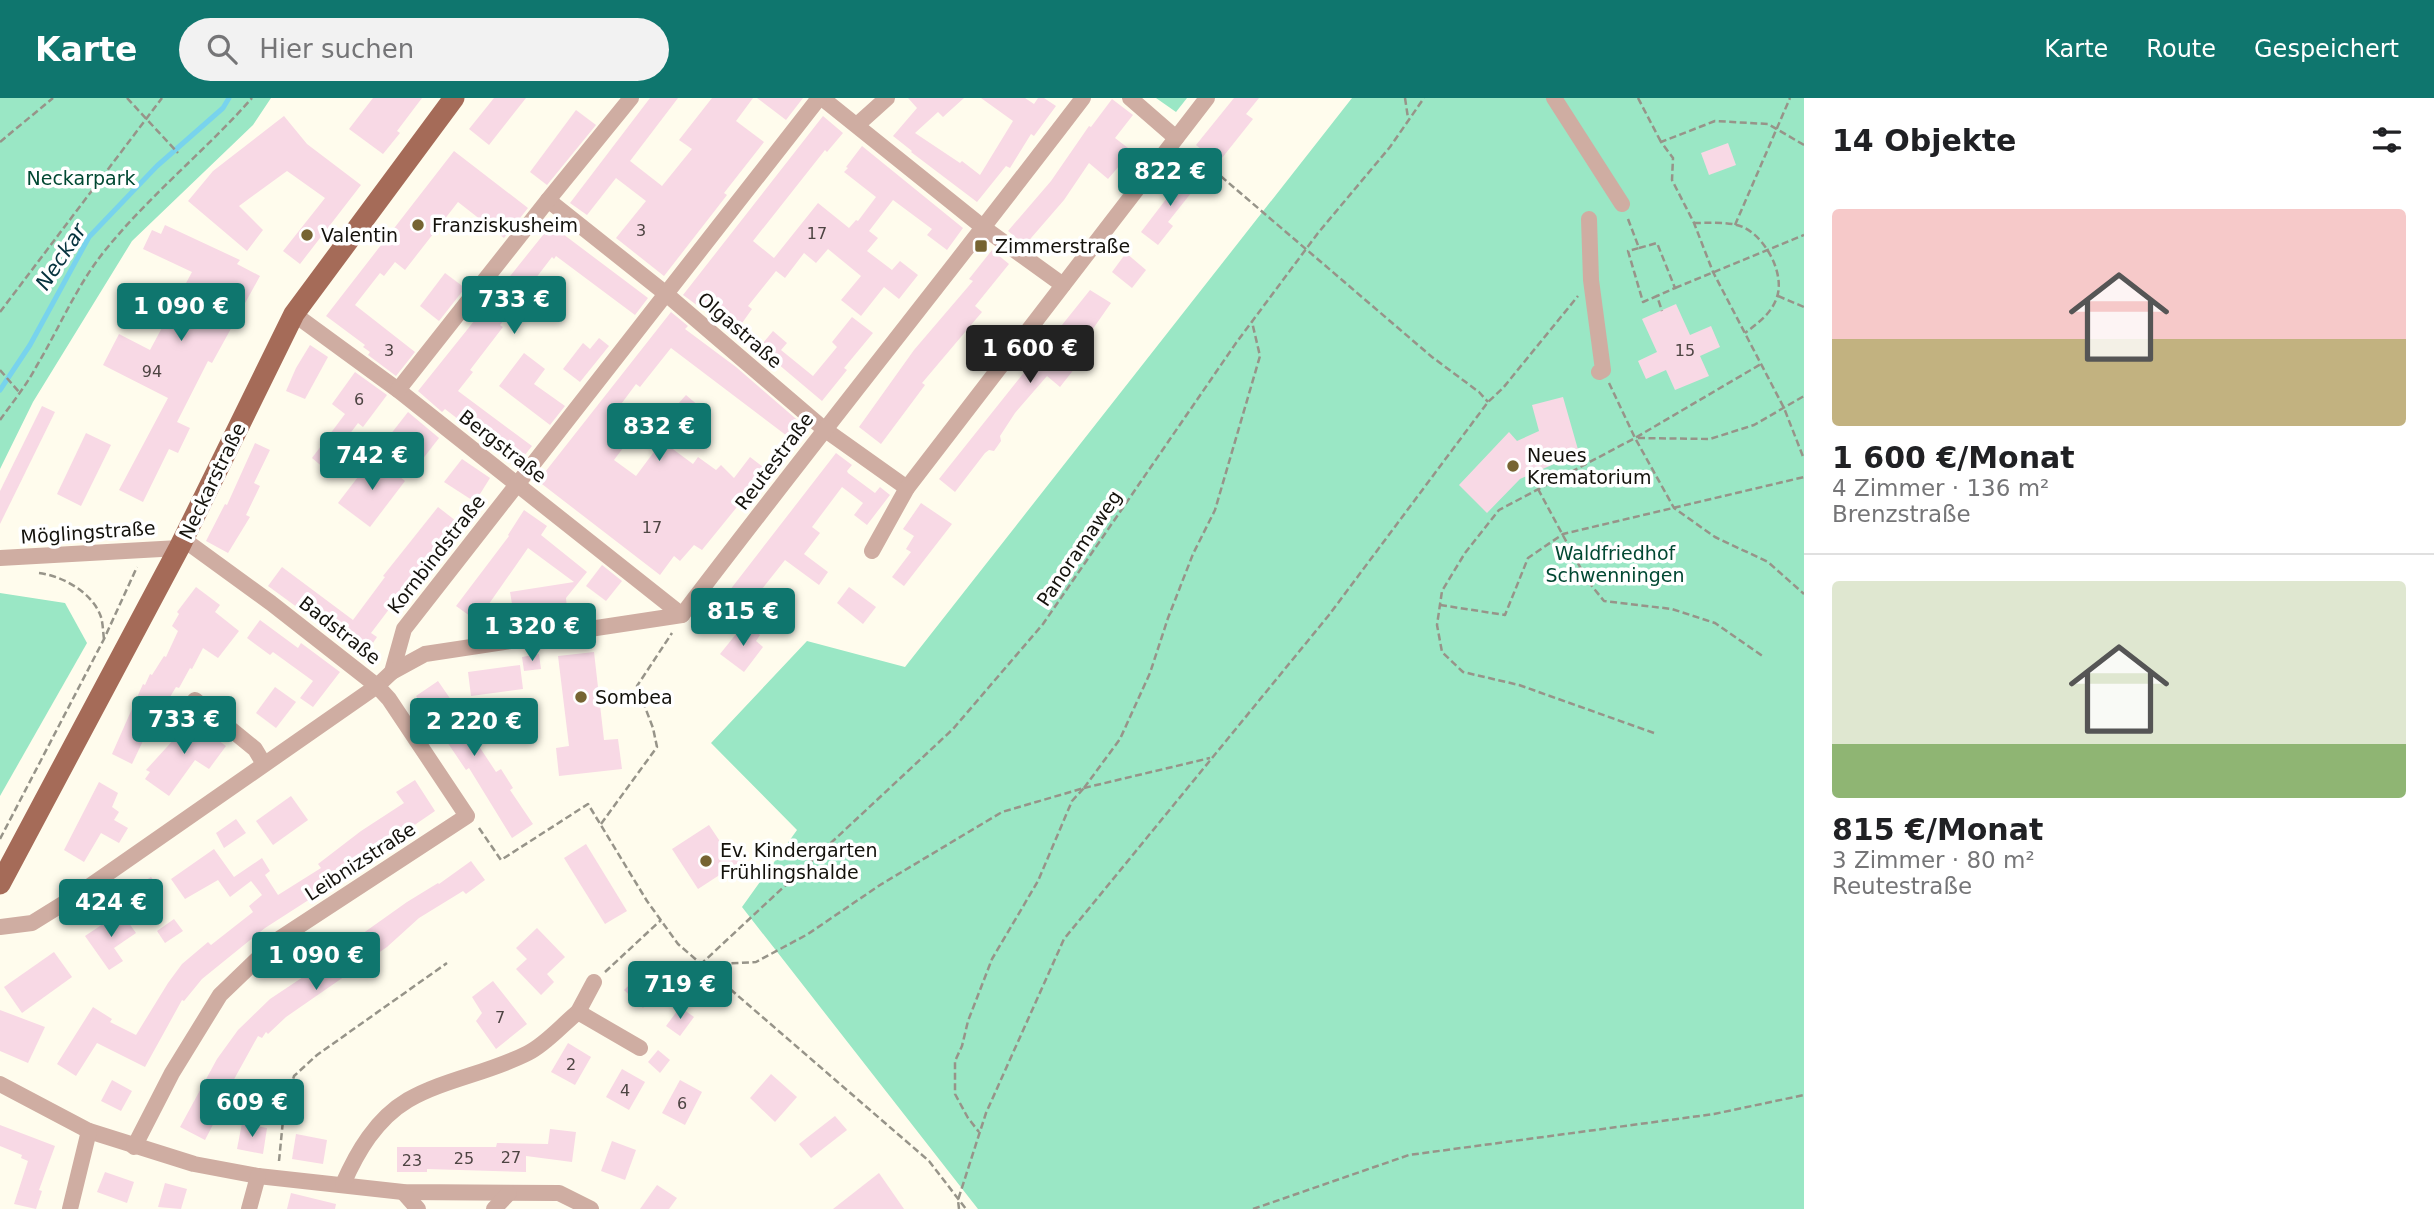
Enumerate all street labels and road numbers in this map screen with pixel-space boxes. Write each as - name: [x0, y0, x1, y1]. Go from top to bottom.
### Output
- street label: Olgastraße: [693, 287, 787, 373]
- street label: Bergstraße: [455, 405, 551, 487]
- street label: Reutestraße: [730, 408, 818, 514]
- street label: Neckarstraße: [174, 419, 250, 543]
- street label: Panoramaweg: [1032, 486, 1126, 610]
- street label: Kornbindstraße: [383, 490, 489, 618]
- street label: Möglingstraße: [20, 516, 156, 548]
- street label: Badstraße: [295, 591, 385, 669]
- street label: Leibnizstraße: [301, 817, 419, 905]

